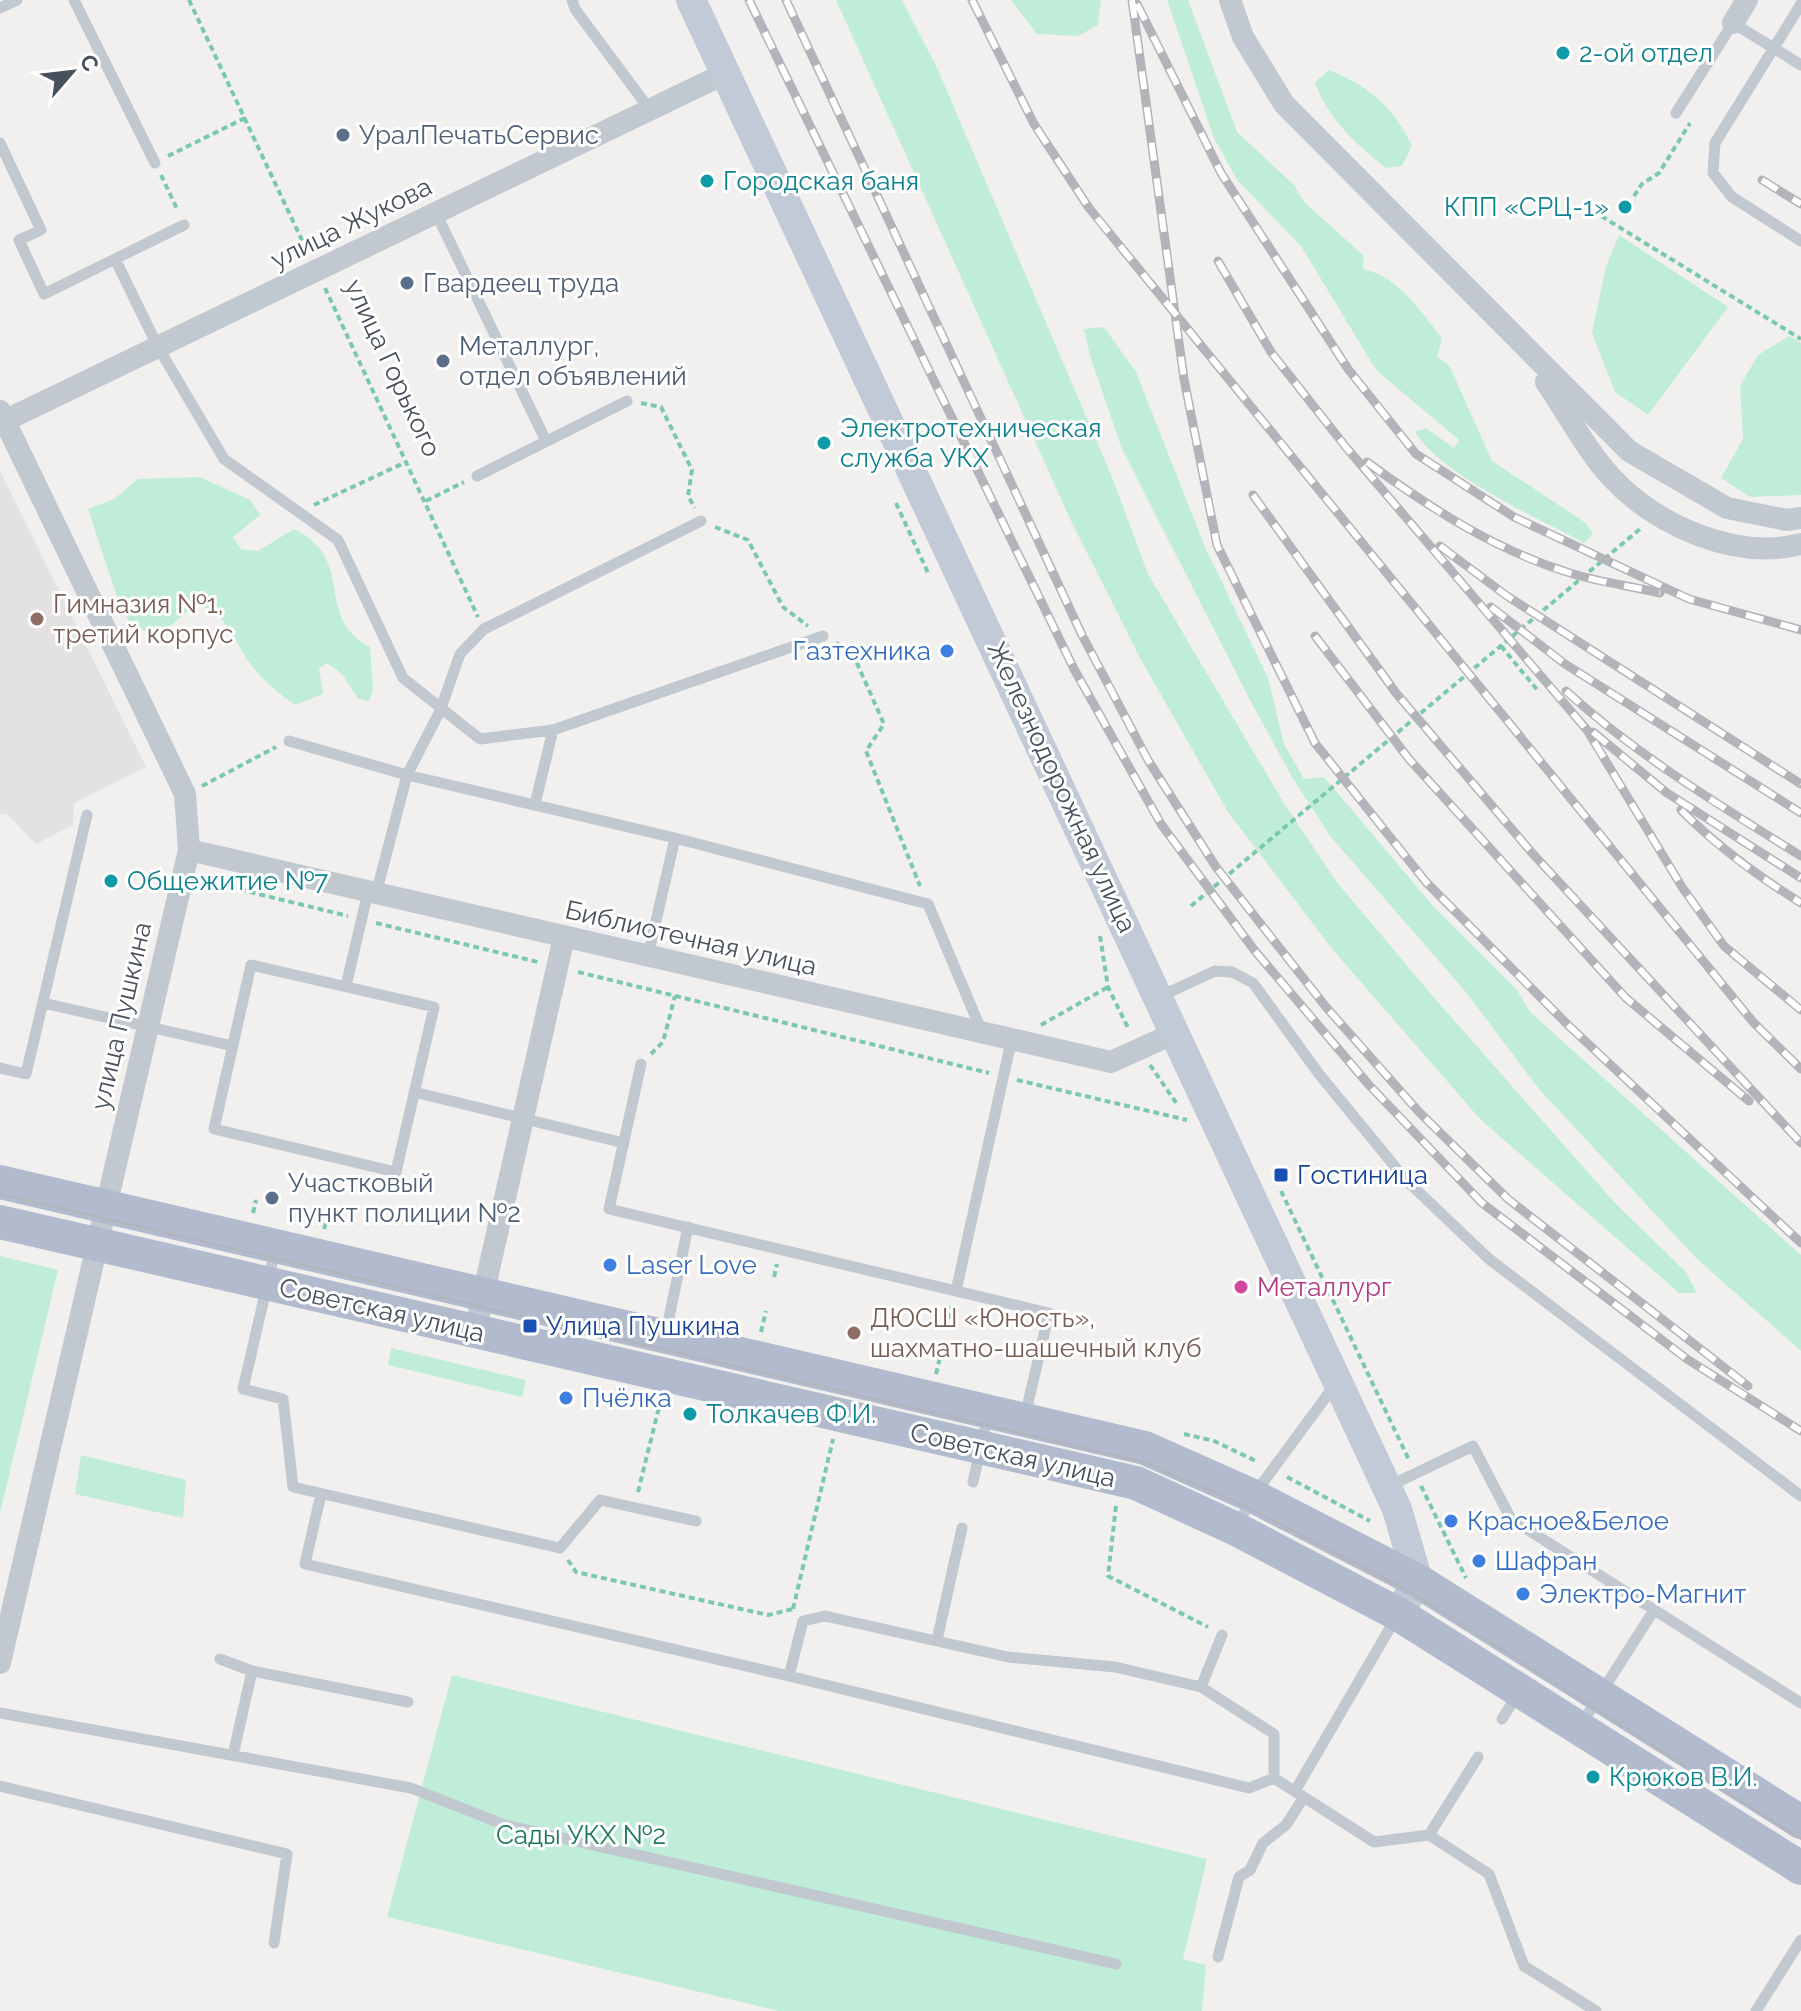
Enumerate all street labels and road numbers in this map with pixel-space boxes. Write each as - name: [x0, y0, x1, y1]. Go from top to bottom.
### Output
- street label: улица Жукова: [266, 171, 436, 275]
- street label: улица Горького: [339, 275, 447, 461]
- street label: Железнодорожная улица: [981, 637, 1143, 937]
- street label: Библиотечная улица: [562, 894, 820, 982]
- street label: улица Пушкина: [85, 919, 157, 1113]
- street label: Советская улица: [276, 1272, 488, 1348]
- street label: Советская улица: [907, 1417, 1119, 1493]

